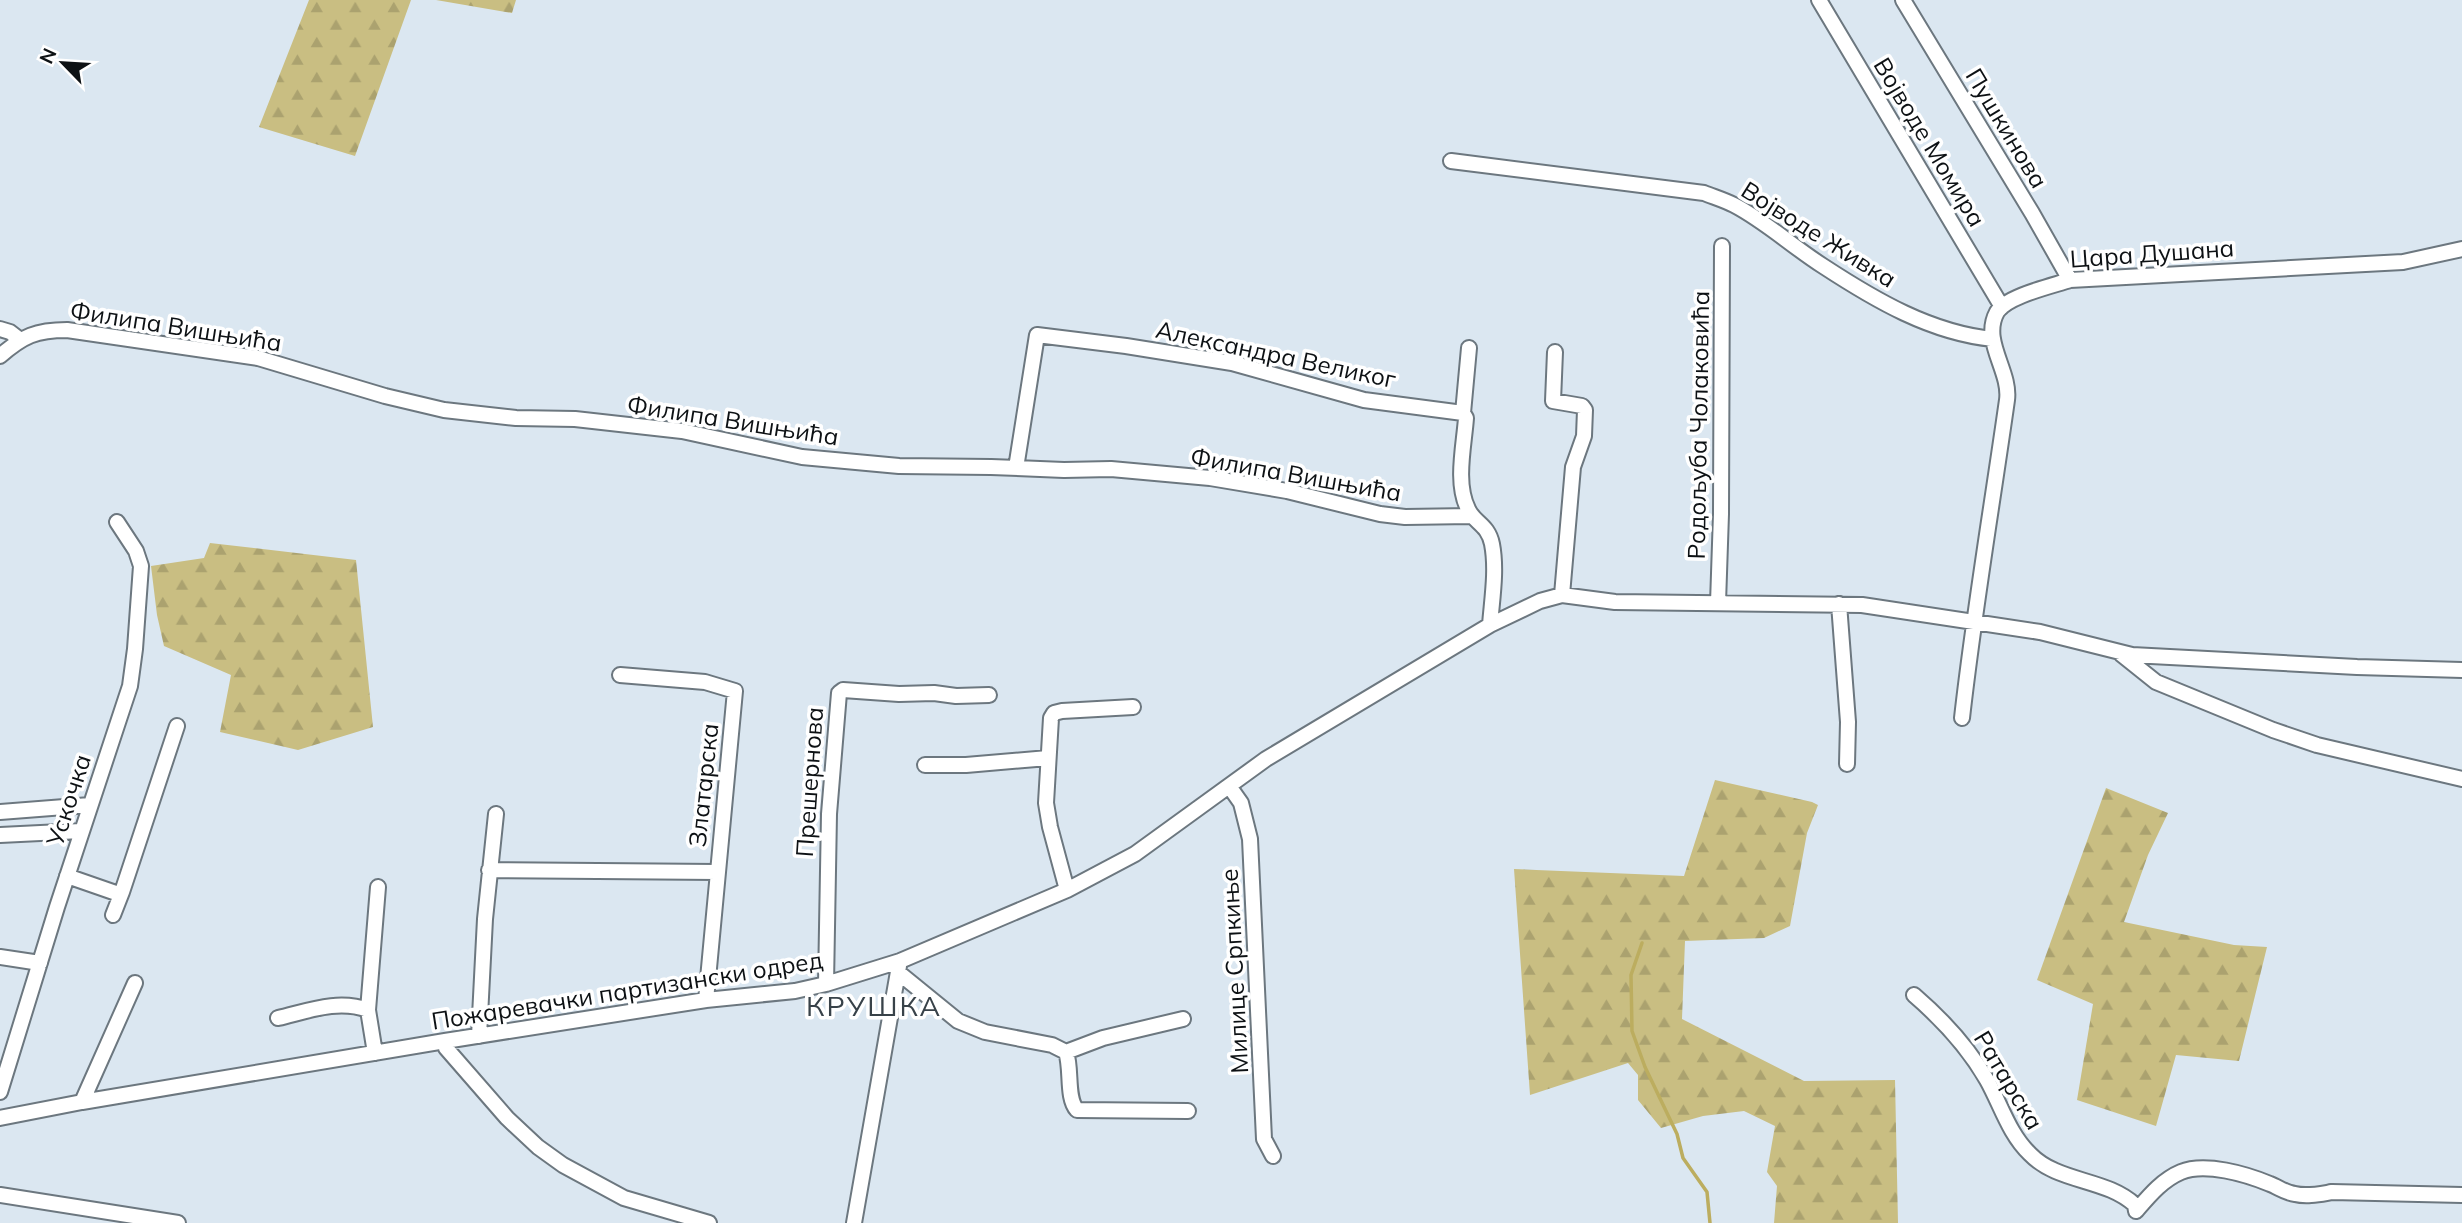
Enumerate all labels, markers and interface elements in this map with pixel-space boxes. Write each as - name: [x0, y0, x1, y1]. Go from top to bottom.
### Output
- north arrow: [28, 28, 98, 98]
- text: N: [34, 44, 62, 67]
- street label: Војводе Момира: [1868, 52, 1992, 232]
- street label: Пушкинова: [1960, 63, 2054, 193]
- street label: Војводе Живка: [1736, 174, 1902, 294]
- street label: Цара Душана: [2069, 232, 2235, 274]
- street label: Родољуба Чолаковића: [1681, 290, 1715, 560]
- street label: Филипа Вишњића: [68, 294, 284, 358]
- street label: Александра Великог: [1153, 314, 1399, 394]
- street label: Филипа Вишњића: [625, 388, 841, 452]
- street label: Филипа Вишњића: [1188, 441, 1404, 507]
- street label: Прешернова: [789, 706, 829, 858]
- street label: Златарска: [682, 722, 724, 848]
- street label: Ускочка: [39, 750, 97, 851]
- street label: Милице Српкиње: [1214, 868, 1254, 1074]
- street label: Пожаревачки партизански одред: [429, 944, 825, 1036]
- district label: КРУШКА: [806, 988, 942, 1023]
- street label: Ратарска: [1968, 1025, 2050, 1135]

